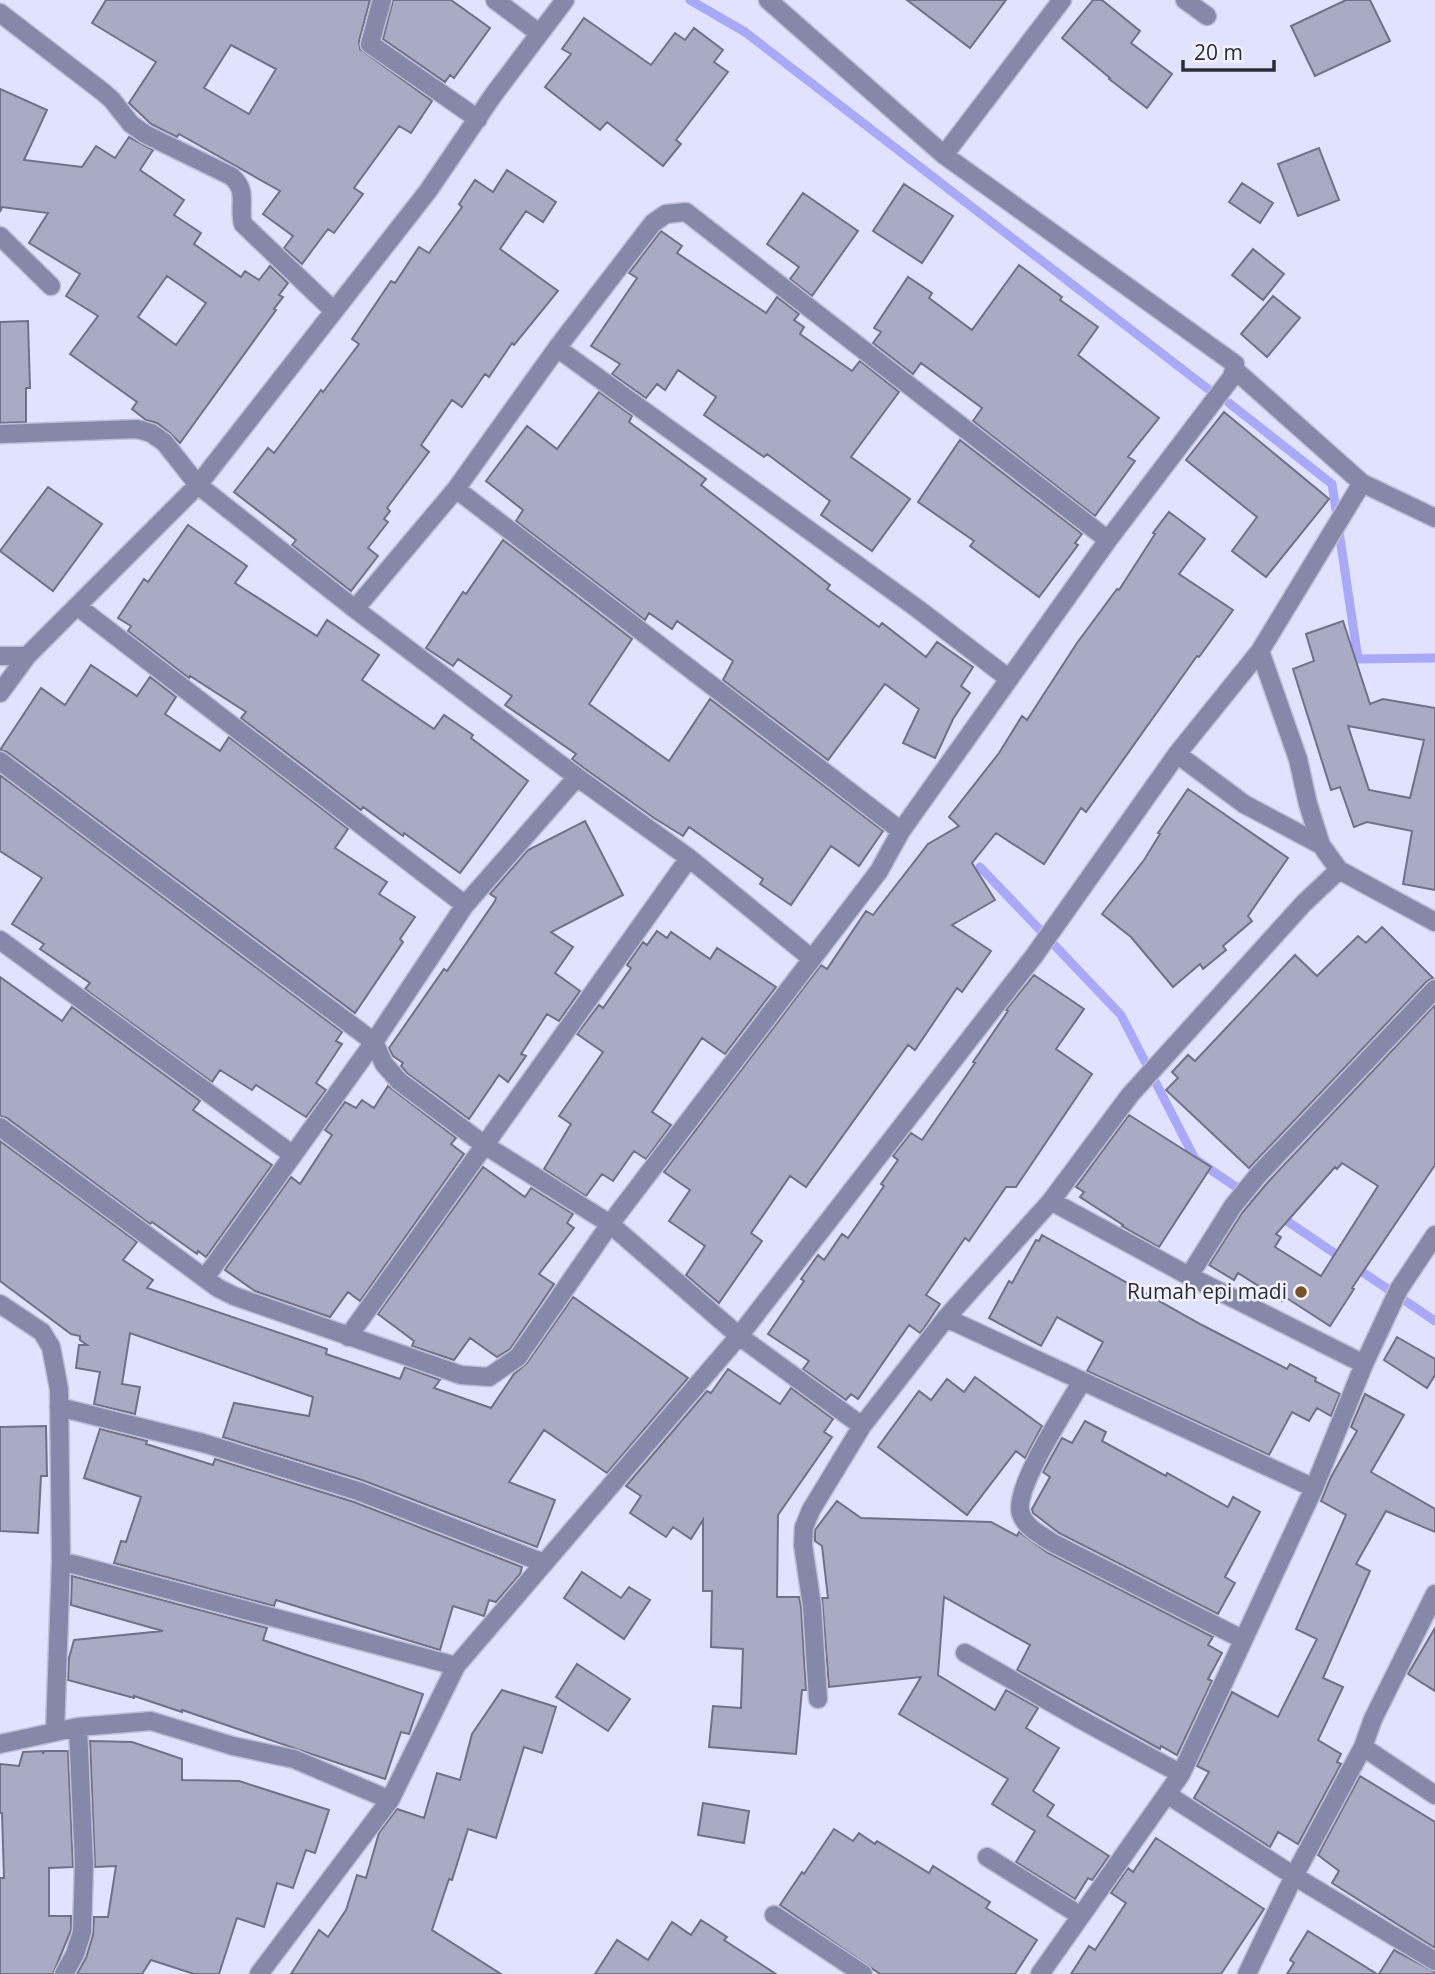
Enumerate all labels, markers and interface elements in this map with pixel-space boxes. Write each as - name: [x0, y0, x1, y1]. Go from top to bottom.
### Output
- scale bar: [1183, 28, 1274, 72]
- text: 20 m: [1194, 38, 1243, 66]
- place label: Rumah epi madi: [1127, 1277, 1287, 1305]
- marker: Rumah epi madi: [1293, 1284, 1309, 1300]

